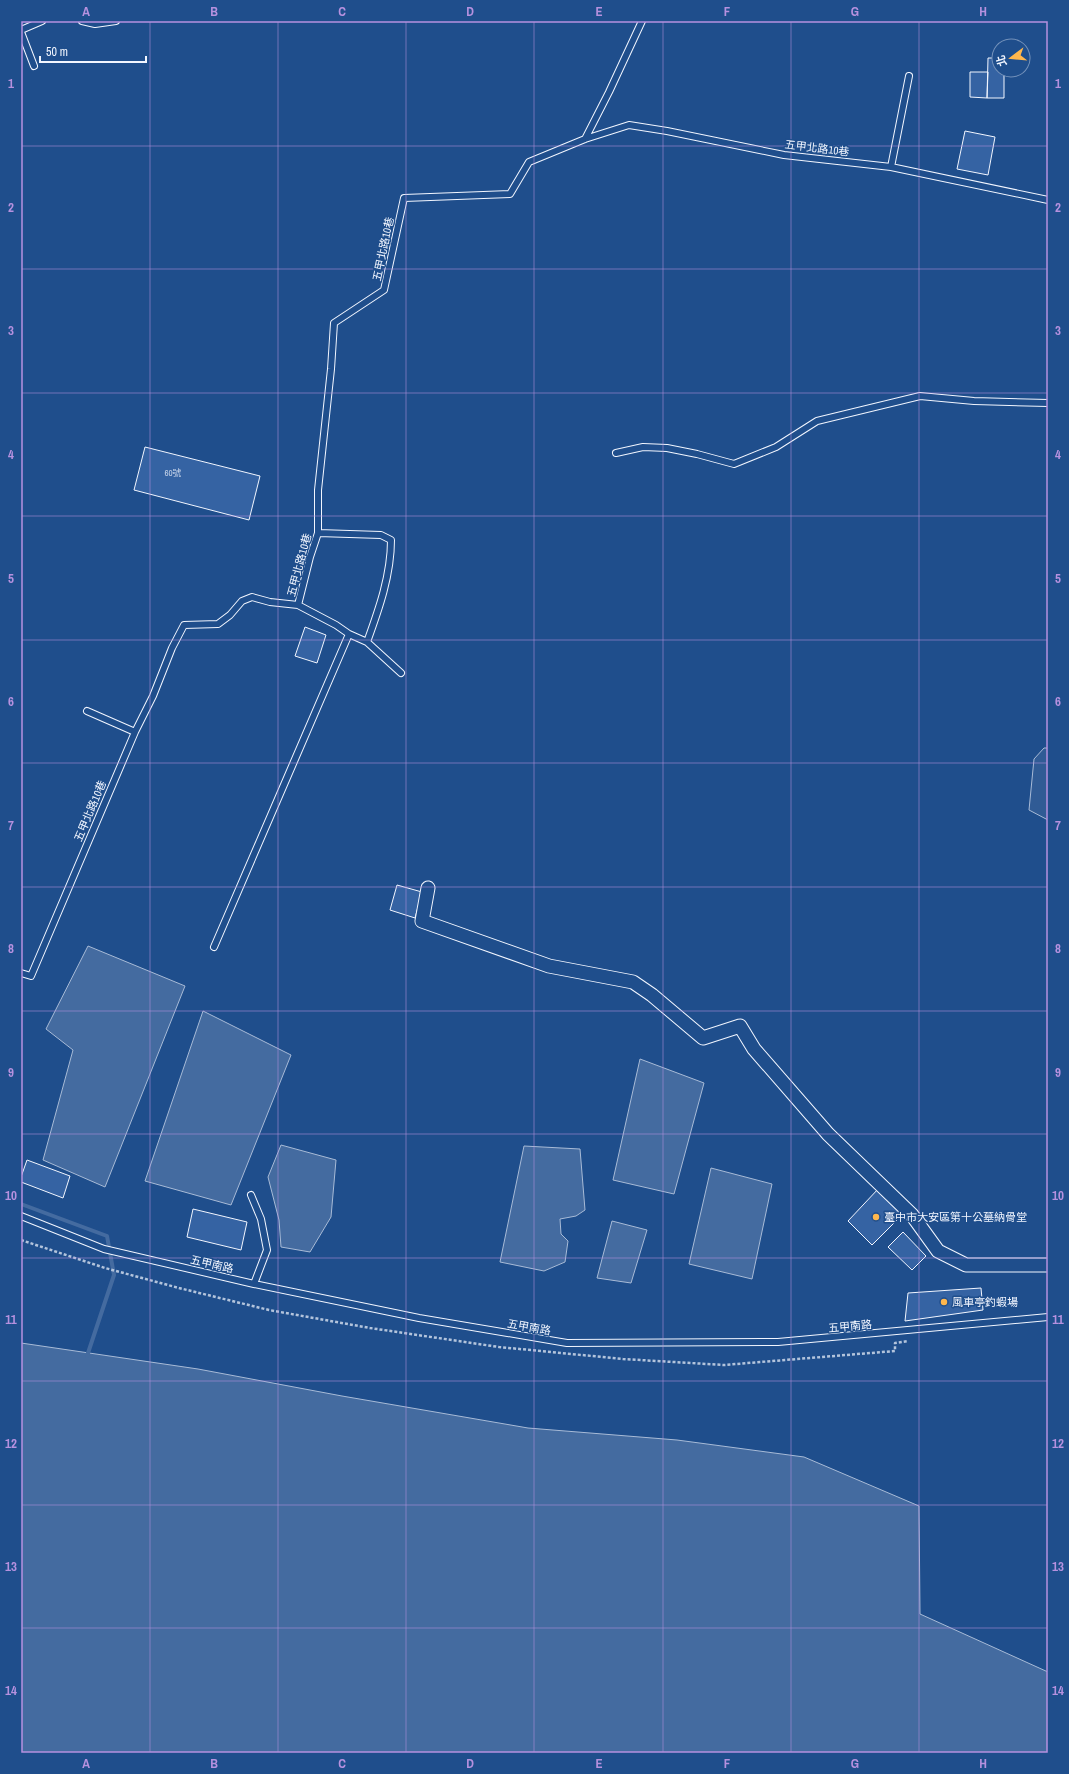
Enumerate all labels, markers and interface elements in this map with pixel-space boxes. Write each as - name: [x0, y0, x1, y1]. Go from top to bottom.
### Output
- text: A: [82, 3, 90, 20]
- text: B: [210, 3, 218, 20]
- text: C: [338, 3, 346, 20]
- text: D: [466, 3, 474, 20]
- text: E: [595, 3, 603, 20]
- text: F: [724, 3, 731, 20]
- text: G: [851, 3, 859, 20]
- text: H: [979, 3, 987, 20]
- scale bar: [40, 38, 146, 64]
- north arrow: [991, 38, 1031, 78]
- text: 50 m: [46, 44, 68, 60]
- text: 北: [993, 54, 1010, 68]
- text: 1: [8, 75, 14, 92]
- text: 1: [1055, 75, 1061, 92]
- street label: 五甲北路10巷: [784, 137, 850, 159]
- text: 2: [8, 199, 14, 216]
- text: 2: [1055, 199, 1061, 216]
- street label: 五甲北路10巷: [369, 216, 397, 282]
- text: 3: [8, 322, 14, 339]
- text: 3: [1055, 322, 1061, 339]
- text: 4: [8, 446, 14, 463]
- text: 4: [1055, 446, 1061, 463]
- house number: 60號: [164, 467, 182, 479]
- street label: 五甲北路10巷: [284, 532, 314, 598]
- text: 5: [8, 570, 14, 587]
- text: 5: [1055, 570, 1061, 587]
- text: 6: [8, 693, 14, 710]
- text: 6: [1055, 693, 1061, 710]
- street label: 五甲北路10巷: [71, 778, 109, 844]
- text: 7: [8, 817, 14, 834]
- text: 7: [1055, 817, 1061, 834]
- text: 8: [8, 940, 14, 957]
- text: 8: [1055, 940, 1061, 957]
- text: 9: [8, 1064, 14, 1081]
- text: 9: [1055, 1064, 1061, 1081]
- text: 10: [5, 1187, 17, 1204]
- text: 10: [1052, 1187, 1064, 1204]
- place label: 臺中市大安區第十公墓納骨堂: [884, 1210, 1027, 1224]
- marker: 臺中市大安區第十公墓納骨堂: [871, 1212, 881, 1222]
- street label: 五甲南路: [189, 1252, 235, 1276]
- place label: 風車亭釣蝦場: [952, 1295, 1018, 1309]
- marker: 風車亭釣蝦場: [939, 1297, 949, 1307]
- text: 11: [5, 1311, 17, 1328]
- text: 11: [1052, 1311, 1064, 1328]
- street label: 五甲南路: [506, 1316, 552, 1338]
- street label: 五甲南路: [827, 1317, 873, 1335]
- text: 12: [5, 1435, 17, 1452]
- text: 12: [1052, 1435, 1064, 1452]
- text: 13: [5, 1558, 17, 1575]
- text: 13: [1052, 1558, 1064, 1575]
- text: 14: [5, 1682, 17, 1699]
- text: 14: [1052, 1682, 1064, 1699]
- text: A: [82, 1755, 90, 1772]
- text: B: [210, 1755, 218, 1772]
- text: C: [338, 1755, 346, 1772]
- text: D: [466, 1755, 474, 1772]
- text: E: [595, 1755, 603, 1772]
- text: F: [724, 1755, 731, 1772]
- text: G: [851, 1755, 859, 1772]
- text: H: [979, 1755, 987, 1772]

